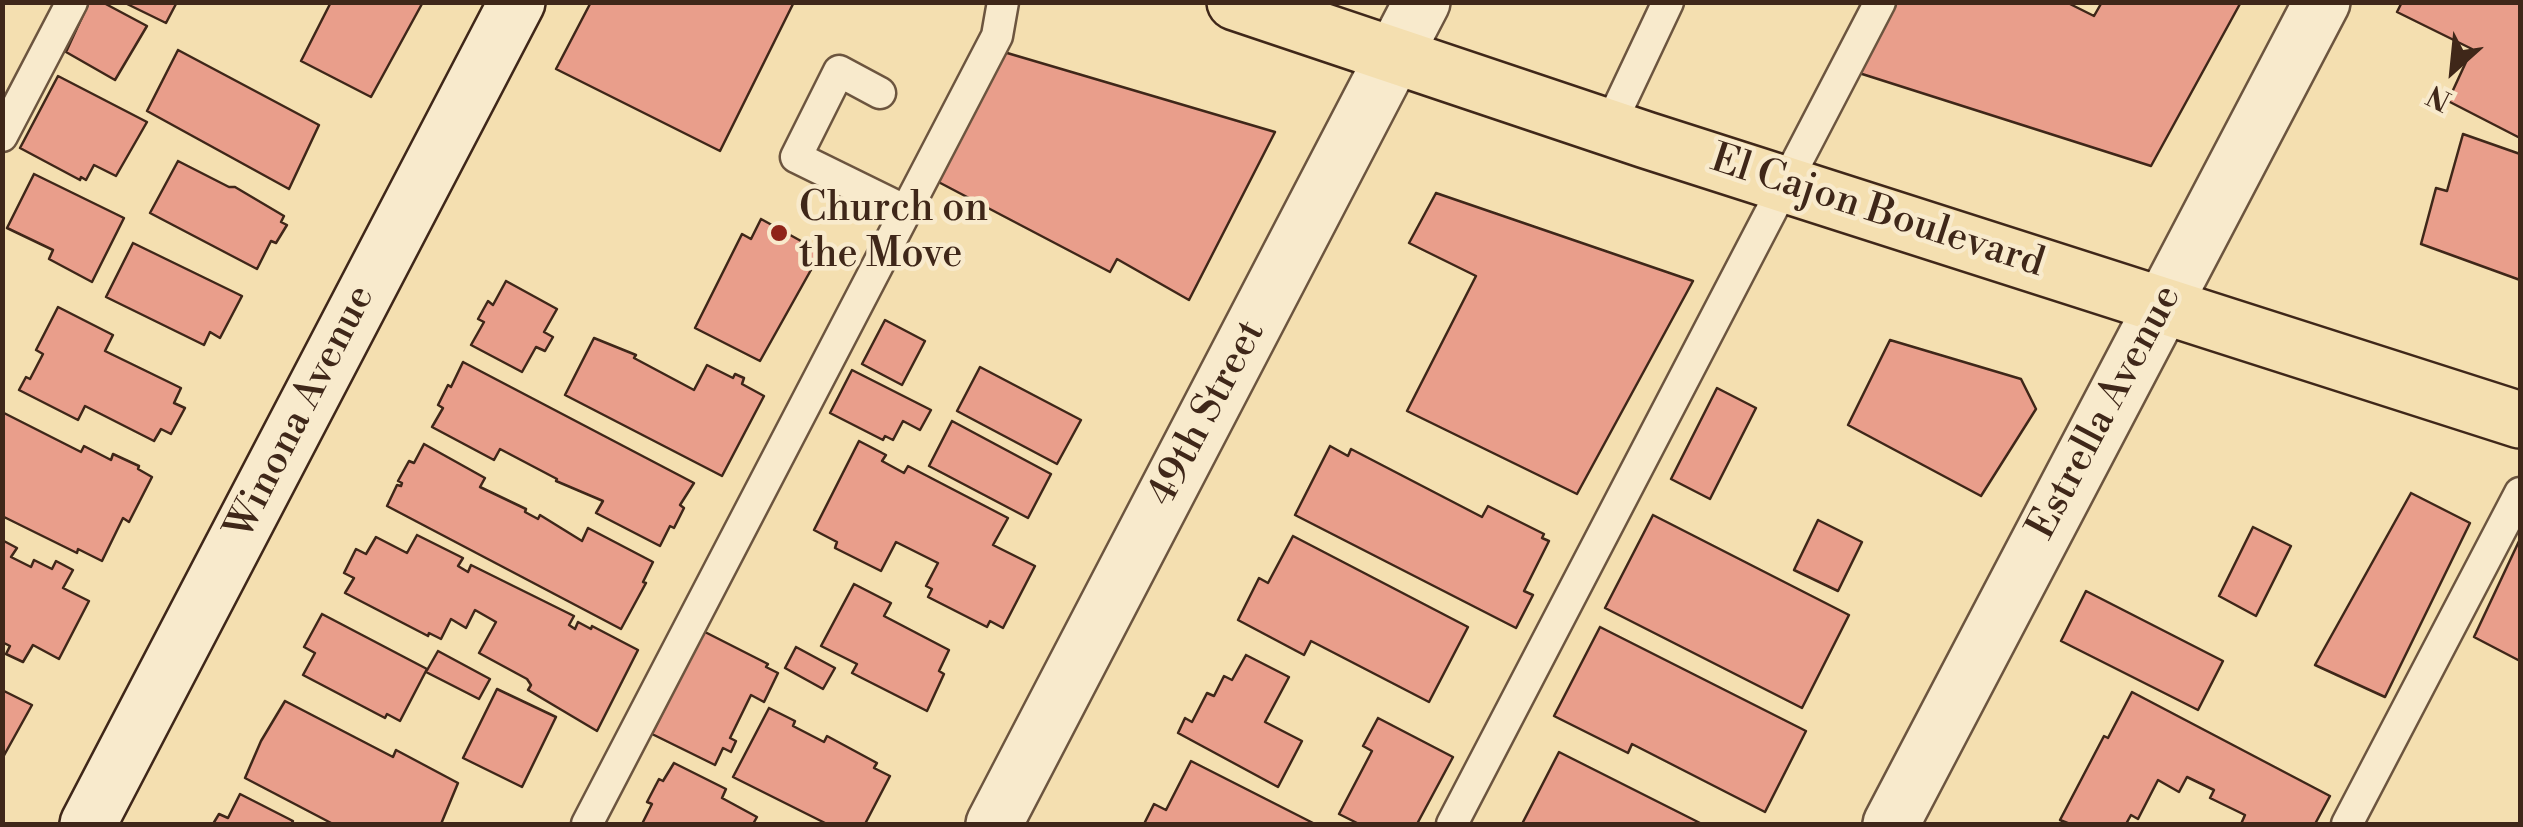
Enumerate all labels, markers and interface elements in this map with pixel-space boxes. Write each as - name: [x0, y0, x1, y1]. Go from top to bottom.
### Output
- north arrow: [2403, 20, 2503, 120]
- text: N: [2421, 77, 2457, 118]
- street label: El Cajon Boulevard: [1704, 136, 2050, 290]
- place label: Church on the Move: [799, 186, 988, 280]
- marker: Church on the Move: [768, 222, 790, 244]
- street label: Winona Avenue: [217, 278, 387, 548]
- street label: Estrella Avenue: [2019, 278, 2193, 548]
- street label: 49th Street: [1139, 313, 1277, 515]

